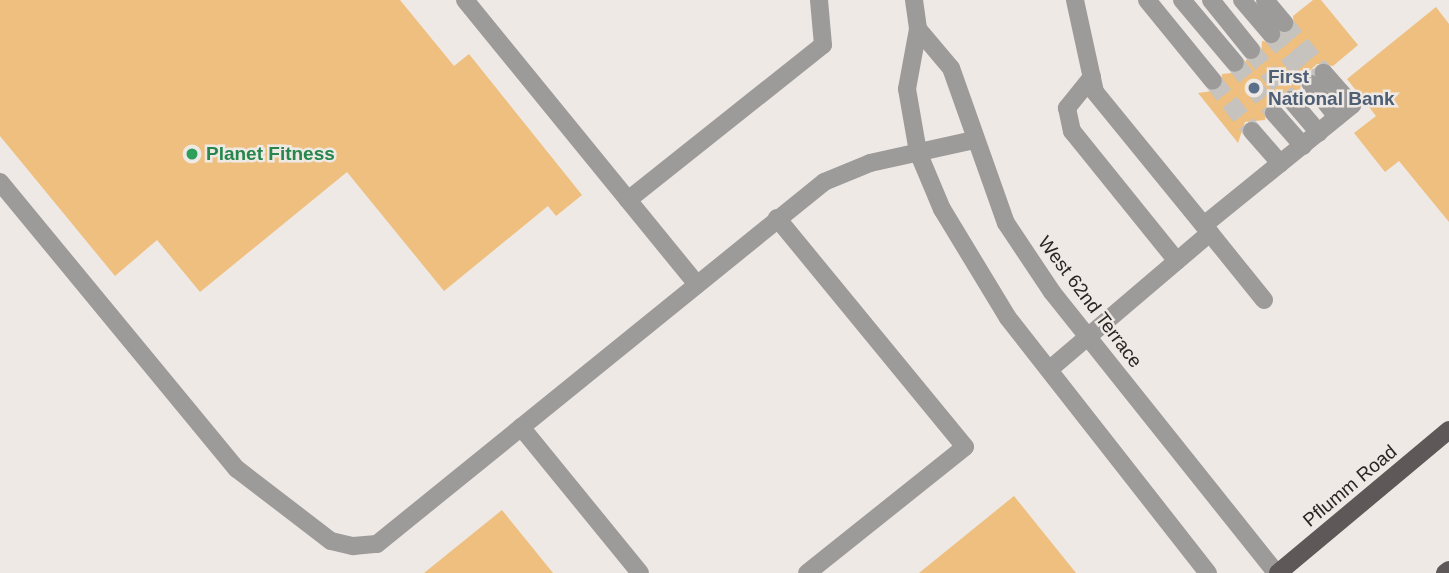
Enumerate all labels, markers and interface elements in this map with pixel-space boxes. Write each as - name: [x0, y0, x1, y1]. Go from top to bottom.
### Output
- place label: First National Bank: [1268, 66, 1395, 110]
- marker: First National Bank: [1246, 80, 1262, 96]
- place label: Planet Fitness: [206, 143, 335, 165]
- marker: Planet Fitness: [184, 146, 200, 162]
- street label: West 62nd Terrace: [1033, 232, 1147, 372]
- street label: Pflumm Road: [1299, 440, 1401, 532]

